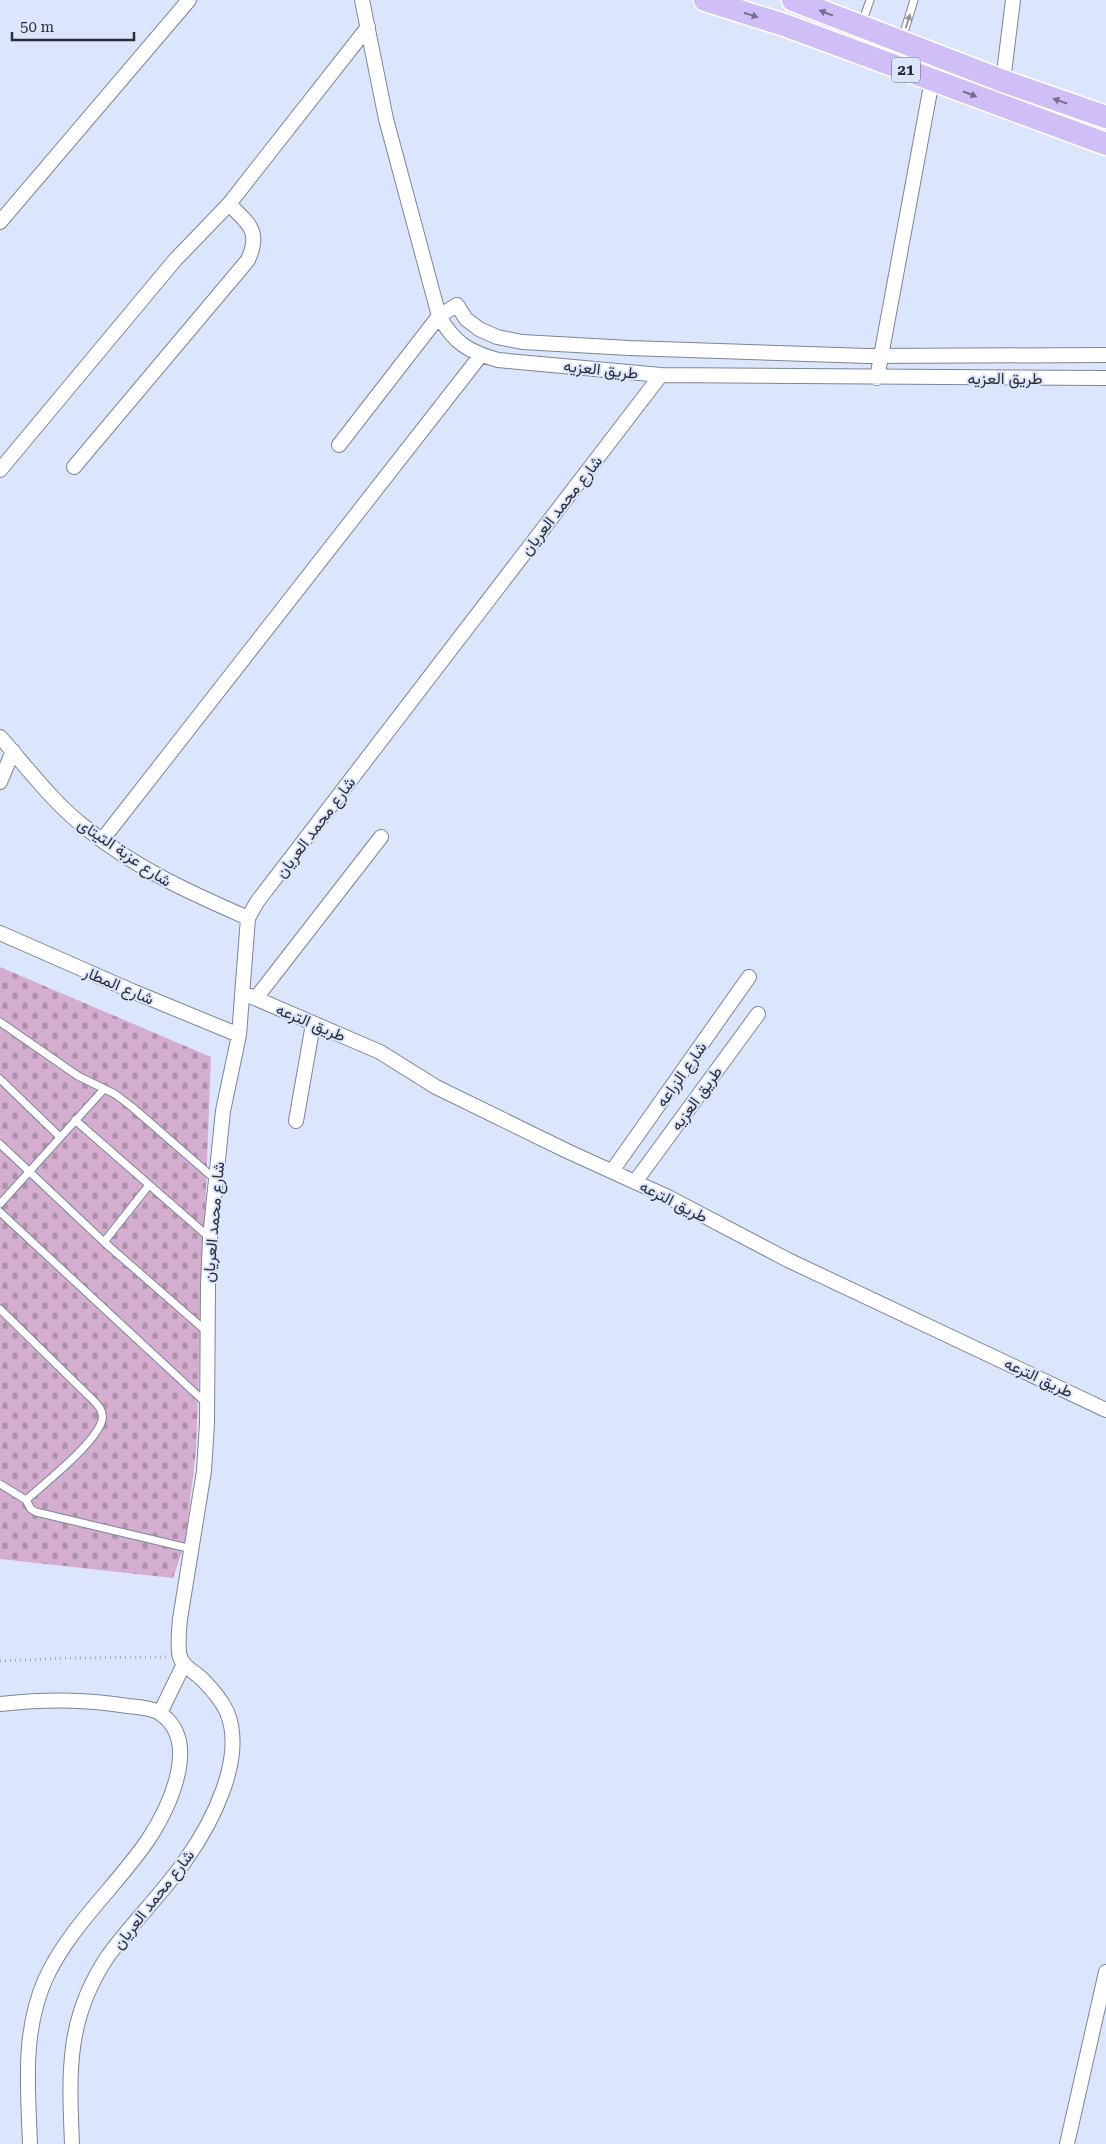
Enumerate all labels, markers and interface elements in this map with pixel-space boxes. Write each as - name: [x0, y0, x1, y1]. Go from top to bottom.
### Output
- one-way arrow: [819, 8, 833, 16]
- scale bar: [12, 10, 135, 42]
- one-way arrow: [744, 11, 759, 19]
- one-way arrow: [904, 13, 912, 28]
- text: 50 m: [20, 18, 55, 36]
- road number: 21: [892, 58, 920, 82]
- one-way arrow: [963, 90, 978, 98]
- one-way arrow: [1052, 96, 1067, 104]
- street label: طريق العزيه: [563, 356, 639, 384]
- street label: طريق العزيه: [968, 369, 1042, 389]
- street label: شارع محمد العريان: [517, 452, 608, 560]
- street label: شارع محمد العريان: [271, 773, 361, 883]
- street label: شارع عزبة التيتاى: [73, 814, 175, 892]
- street label: شارع المطار: [79, 962, 157, 1011]
- street label: طريق الترعه: [273, 999, 348, 1047]
- street label: شارع الزراعه: [652, 1038, 712, 1112]
- street label: طريق العزيه: [667, 1062, 727, 1135]
- street label: شارع محمد العريان: [199, 1161, 230, 1283]
- street label: طريق الترعه: [636, 1176, 711, 1228]
- street label: طريق الترعه: [1001, 1353, 1076, 1403]
- street label: شارع محمد العريان: [109, 1846, 200, 1954]

